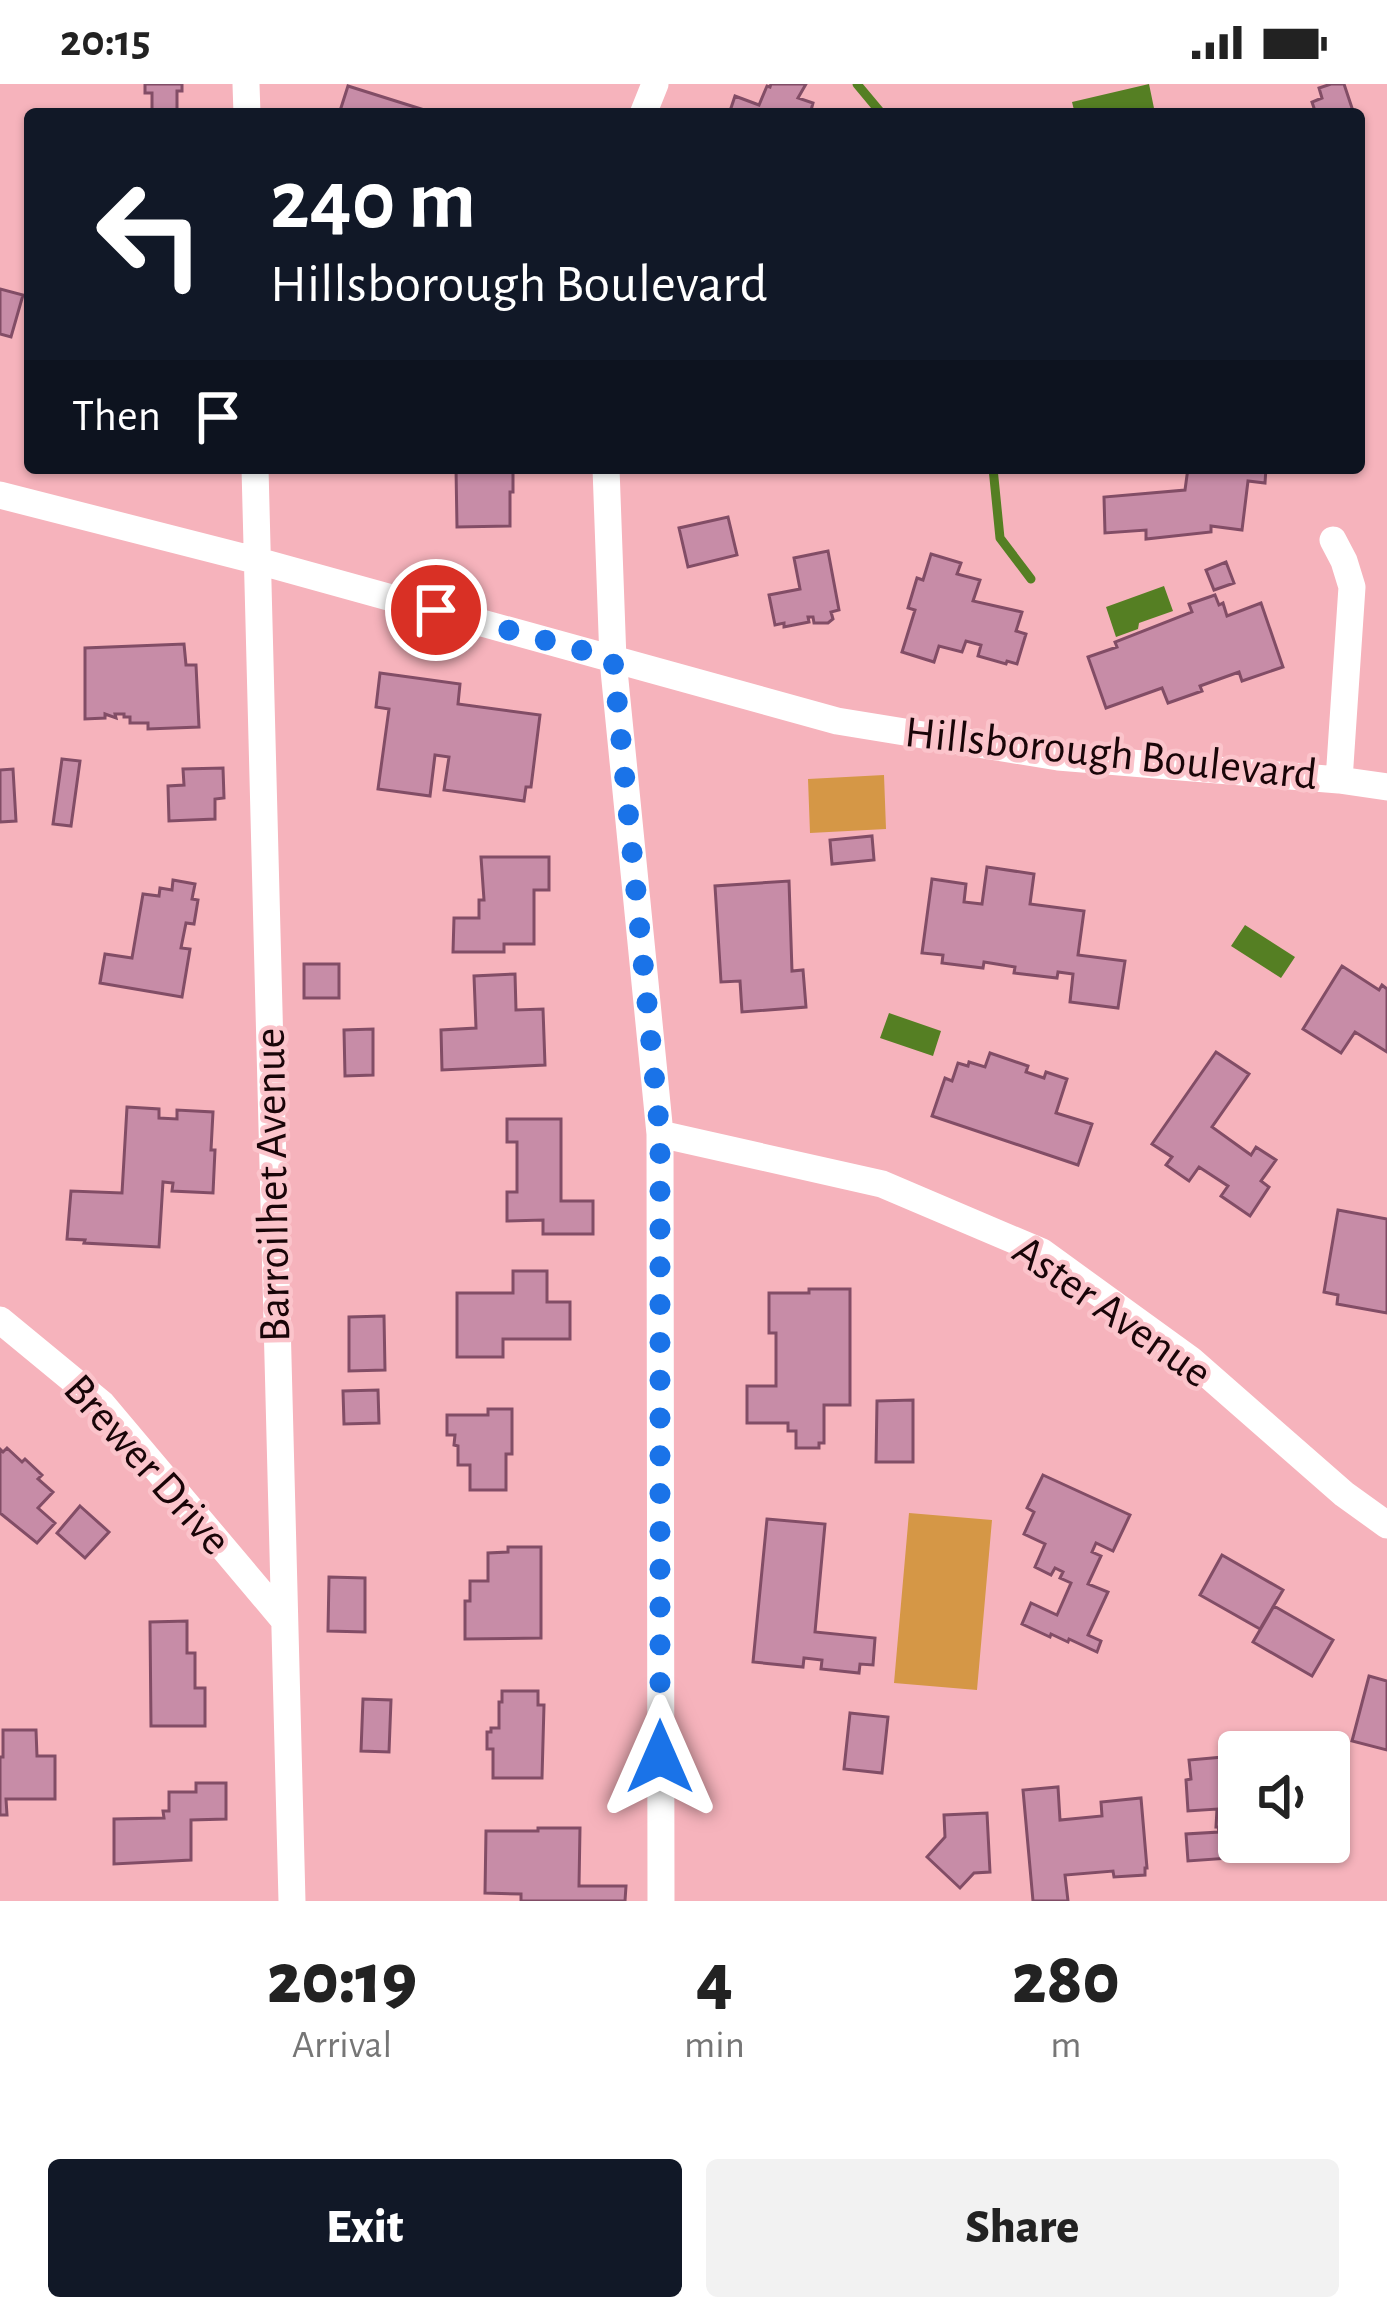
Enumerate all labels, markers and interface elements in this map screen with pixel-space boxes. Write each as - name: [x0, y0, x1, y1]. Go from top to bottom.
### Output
- text: 20:15: [60, 19, 151, 64]
- icon: left: [72, 156, 228, 312]
- text: 240 m: [270, 160, 476, 244]
- text: Hillsborough Boulevard: [270, 258, 768, 312]
- icon: arrive: [185, 384, 251, 450]
- text: Then: [72, 394, 161, 439]
- pin: [385, 559, 487, 661]
- icon: arrive: [403, 577, 469, 643]
- street label: Hillsborough Boulevard: [902, 710, 1320, 798]
- street label: Barroilhet Avenue: [248, 1027, 298, 1343]
- street label: Aster Avenue: [1005, 1228, 1219, 1396]
- street label: Brewer Drive: [55, 1366, 239, 1564]
- position arrow: [597, 1694, 723, 1820]
- map controls: [1218, 1731, 1350, 1863]
- button: sound: [1218, 1731, 1350, 1863]
- text: 20:19: [267, 1944, 417, 2016]
- text: 4: [696, 1944, 733, 2016]
- text: 280: [1012, 1944, 1120, 2016]
- text: Arrival: [292, 2026, 392, 2065]
- text: min: [684, 2026, 745, 2065]
- text: m: [1050, 2026, 1082, 2065]
- button: Exit: [48, 2159, 682, 2297]
- button: Share: [706, 2159, 1339, 2297]

